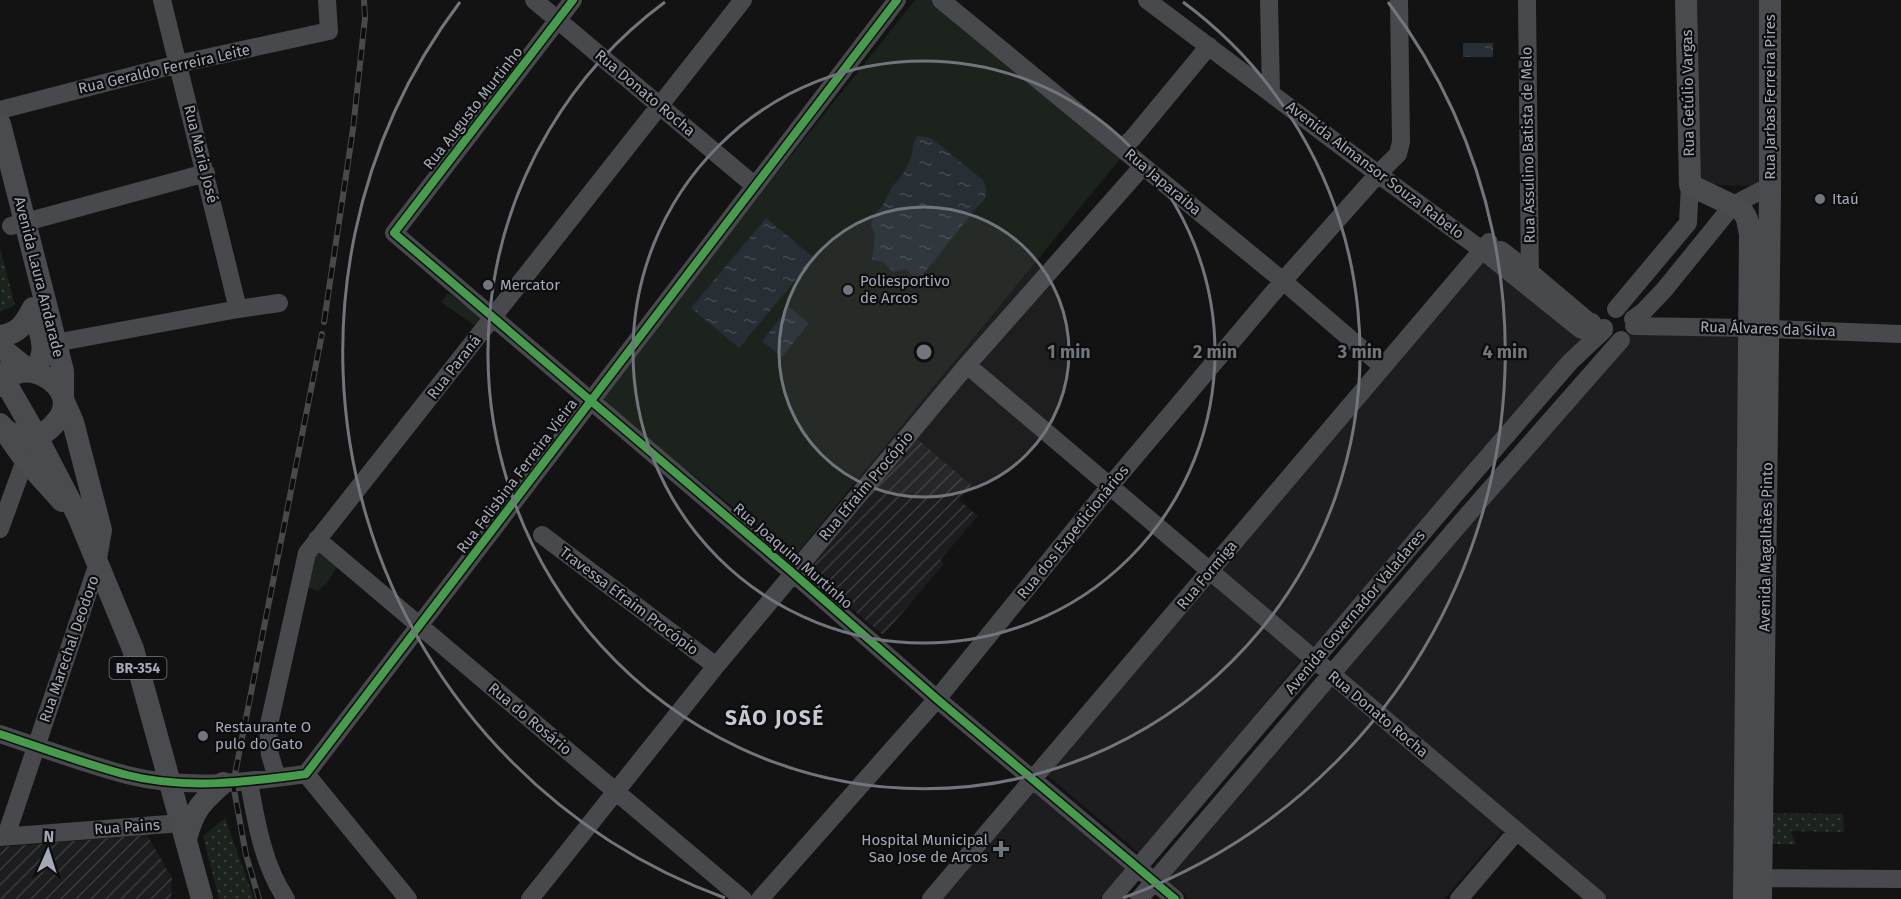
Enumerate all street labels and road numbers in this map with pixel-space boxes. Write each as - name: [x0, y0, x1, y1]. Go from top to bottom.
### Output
- street label: Rua Jarbas Ferreira Pires: [1761, 14, 1779, 180]
- street label: Rua Getúlio Vargas: [1678, 29, 1698, 157]
- street label: Rua Geraldo Ferreira Leite: [76, 40, 252, 98]
- street label: Rua Augusto Murtinho: [419, 43, 527, 173]
- street label: Rua Donato Rocha: [591, 46, 699, 140]
- street label: Rua Assulino Batista de Melo: [1517, 47, 1539, 243]
- street label: Avenida Almansor Souza Rabelo: [1283, 97, 1467, 243]
- street label: Rua Maria José: [180, 103, 222, 205]
- street label: Rua Japaraiba: [1121, 145, 1205, 219]
- street label: Avenida Laura Andarade: [10, 195, 68, 359]
- street label: Rua Álvares da Silva: [1700, 318, 1836, 340]
- street label: Rua Paraná: [423, 331, 485, 403]
- street label: Rua Felisbina Ferreira Vieira: [453, 395, 581, 557]
- street label: Rua Efraim Procópio: [815, 428, 917, 544]
- street label: Rua dos Expedicionários: [1013, 461, 1133, 603]
- street label: Avenida Magalhães Pinto: [1756, 462, 1776, 632]
- street label: Rua Joaquim Murtinho: [730, 499, 856, 613]
- street label: Avenida Governador Valadares: [1281, 527, 1429, 697]
- street label: Rua Formiga: [1173, 537, 1241, 613]
- street label: Travessa Efraim Procópio: [556, 543, 702, 659]
- street label: Rua Marechal Deodoro: [35, 573, 103, 725]
- road number: BR-354: [110, 657, 166, 679]
- street label: Rua Donato Rocha: [1324, 667, 1432, 761]
- street label: Rua do Rosário: [485, 679, 575, 759]
- street label: Rua Pains: [93, 816, 161, 838]

